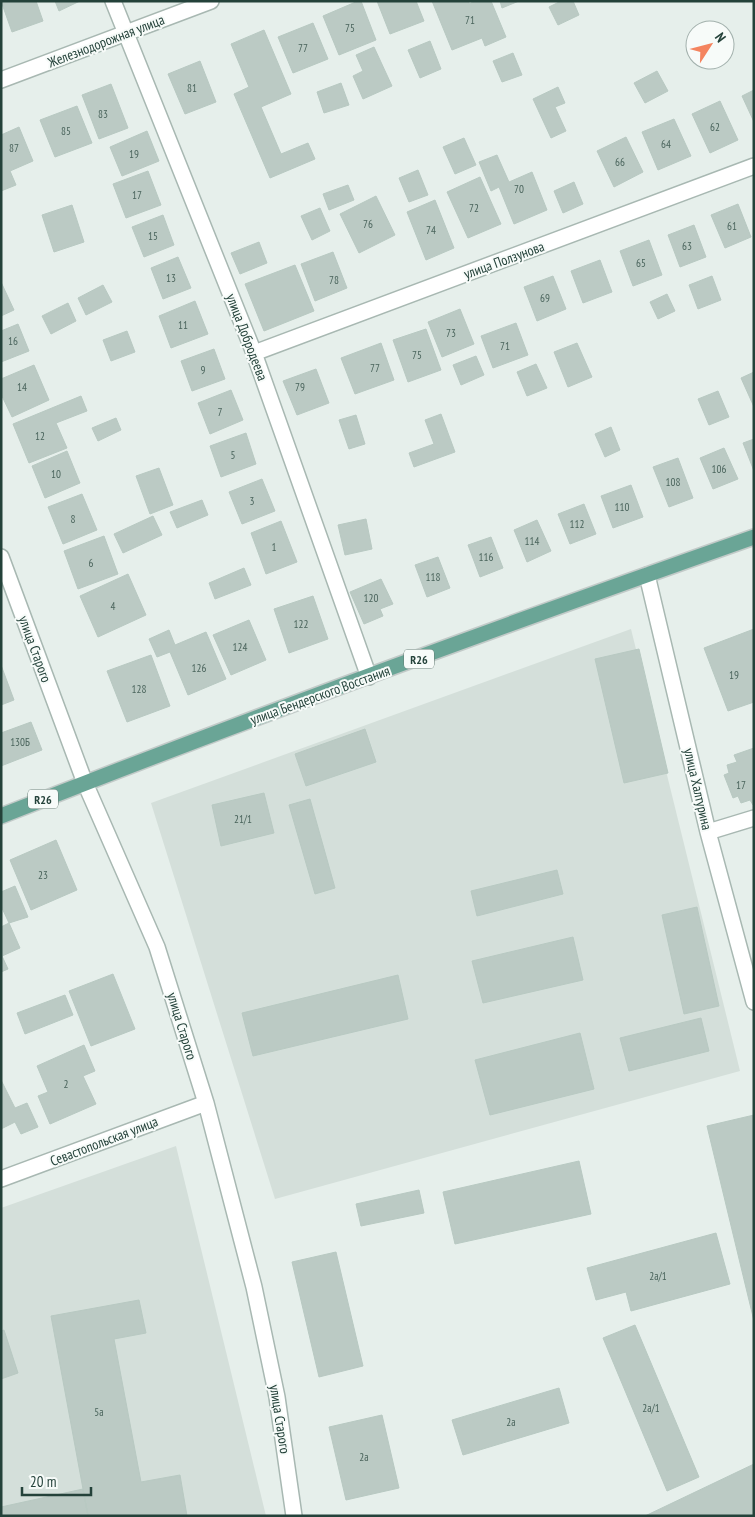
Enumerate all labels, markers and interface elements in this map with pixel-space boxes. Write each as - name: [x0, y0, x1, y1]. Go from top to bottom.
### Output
- street label: Железнодорожная улица: [44, 10, 167, 72]
- house number: 71: [465, 13, 475, 27]
- north arrow: [685, 20, 735, 70]
- house number: 75: [345, 21, 355, 35]
- text: N: [711, 29, 730, 46]
- house number: 77: [298, 41, 308, 55]
- house number: 81: [187, 81, 197, 95]
- house number: 83: [98, 107, 108, 121]
- house number: 62: [710, 120, 720, 134]
- house number: 85: [61, 124, 71, 138]
- house number: 64: [661, 137, 671, 151]
- house number: 87: [9, 141, 19, 155]
- house number: 19: [129, 147, 139, 161]
- house number: 66: [615, 155, 625, 169]
- house number: 70: [514, 182, 524, 196]
- house number: 17: [132, 188, 142, 202]
- house number: 72: [469, 201, 479, 215]
- house number: 76: [363, 217, 373, 231]
- house number: 61: [727, 219, 737, 233]
- house number: 74: [426, 223, 436, 237]
- house number: 15: [148, 229, 158, 243]
- street label: улица Ползунова: [461, 237, 547, 283]
- house number: 63: [682, 239, 692, 253]
- house number: 65: [636, 256, 646, 270]
- house number: 13: [166, 271, 176, 285]
- house number: 78: [329, 273, 339, 287]
- street label: улица Добродеева: [222, 291, 272, 383]
- house number: 69: [540, 291, 550, 305]
- house number: 11: [178, 318, 188, 332]
- house number: 73: [446, 326, 456, 340]
- house number: 16: [8, 334, 18, 348]
- house number: 71: [500, 339, 510, 353]
- house number: 75: [412, 348, 422, 362]
- house number: 77: [370, 361, 380, 375]
- house number: 9: [201, 363, 206, 377]
- house number: 14: [17, 380, 27, 394]
- house number: 79: [295, 380, 305, 394]
- house number: 7: [218, 405, 223, 419]
- house number: 12: [35, 429, 45, 443]
- house number: 5: [231, 448, 236, 462]
- house number: 106: [712, 462, 726, 476]
- house number: 10: [51, 467, 61, 481]
- house number: 108: [666, 475, 680, 489]
- house number: 3: [250, 494, 255, 508]
- house number: 110: [615, 500, 629, 514]
- house number: 8: [71, 512, 76, 526]
- house number: 112: [570, 517, 584, 531]
- house number: 114: [525, 534, 539, 548]
- house number: 1: [272, 540, 277, 554]
- house number: 116: [479, 550, 493, 564]
- house number: 6: [89, 556, 94, 570]
- house number: 118: [426, 570, 440, 584]
- house number: 120: [364, 591, 378, 605]
- house number: 4: [111, 599, 116, 613]
- street label: улица Старого: [15, 613, 55, 685]
- house number: 122: [294, 617, 308, 631]
- house number: 124: [233, 640, 247, 654]
- road number: R26: [404, 650, 434, 669]
- house number: 126: [192, 661, 206, 675]
- street label: улица Бендерского Восстания: [248, 661, 392, 729]
- house number: 19: [729, 668, 739, 682]
- house number: 128: [132, 682, 146, 696]
- house number: 130Б: [10, 735, 30, 749]
- street label: улица Халтурина: [680, 746, 716, 832]
- house number: 17: [736, 778, 746, 792]
- road number: R26: [28, 790, 58, 809]
- house number: 21/1: [234, 812, 252, 826]
- house number: 23: [38, 868, 48, 882]
- street label: улица Старого: [163, 990, 201, 1062]
- house number: 2: [64, 1077, 69, 1091]
- street label: Севастопольская улица: [47, 1112, 161, 1170]
- house number: 2а/1: [649, 1269, 667, 1283]
- street label: улица Старого: [266, 1383, 294, 1455]
- house number: 2а/1: [642, 1401, 660, 1415]
- house number: 5а: [94, 1405, 104, 1419]
- house number: 2а: [506, 1415, 516, 1429]
- house number: 2а: [359, 1450, 369, 1464]
- scale bar: [22, 1464, 91, 1496]
- text: 20 m: [30, 1472, 56, 1491]

